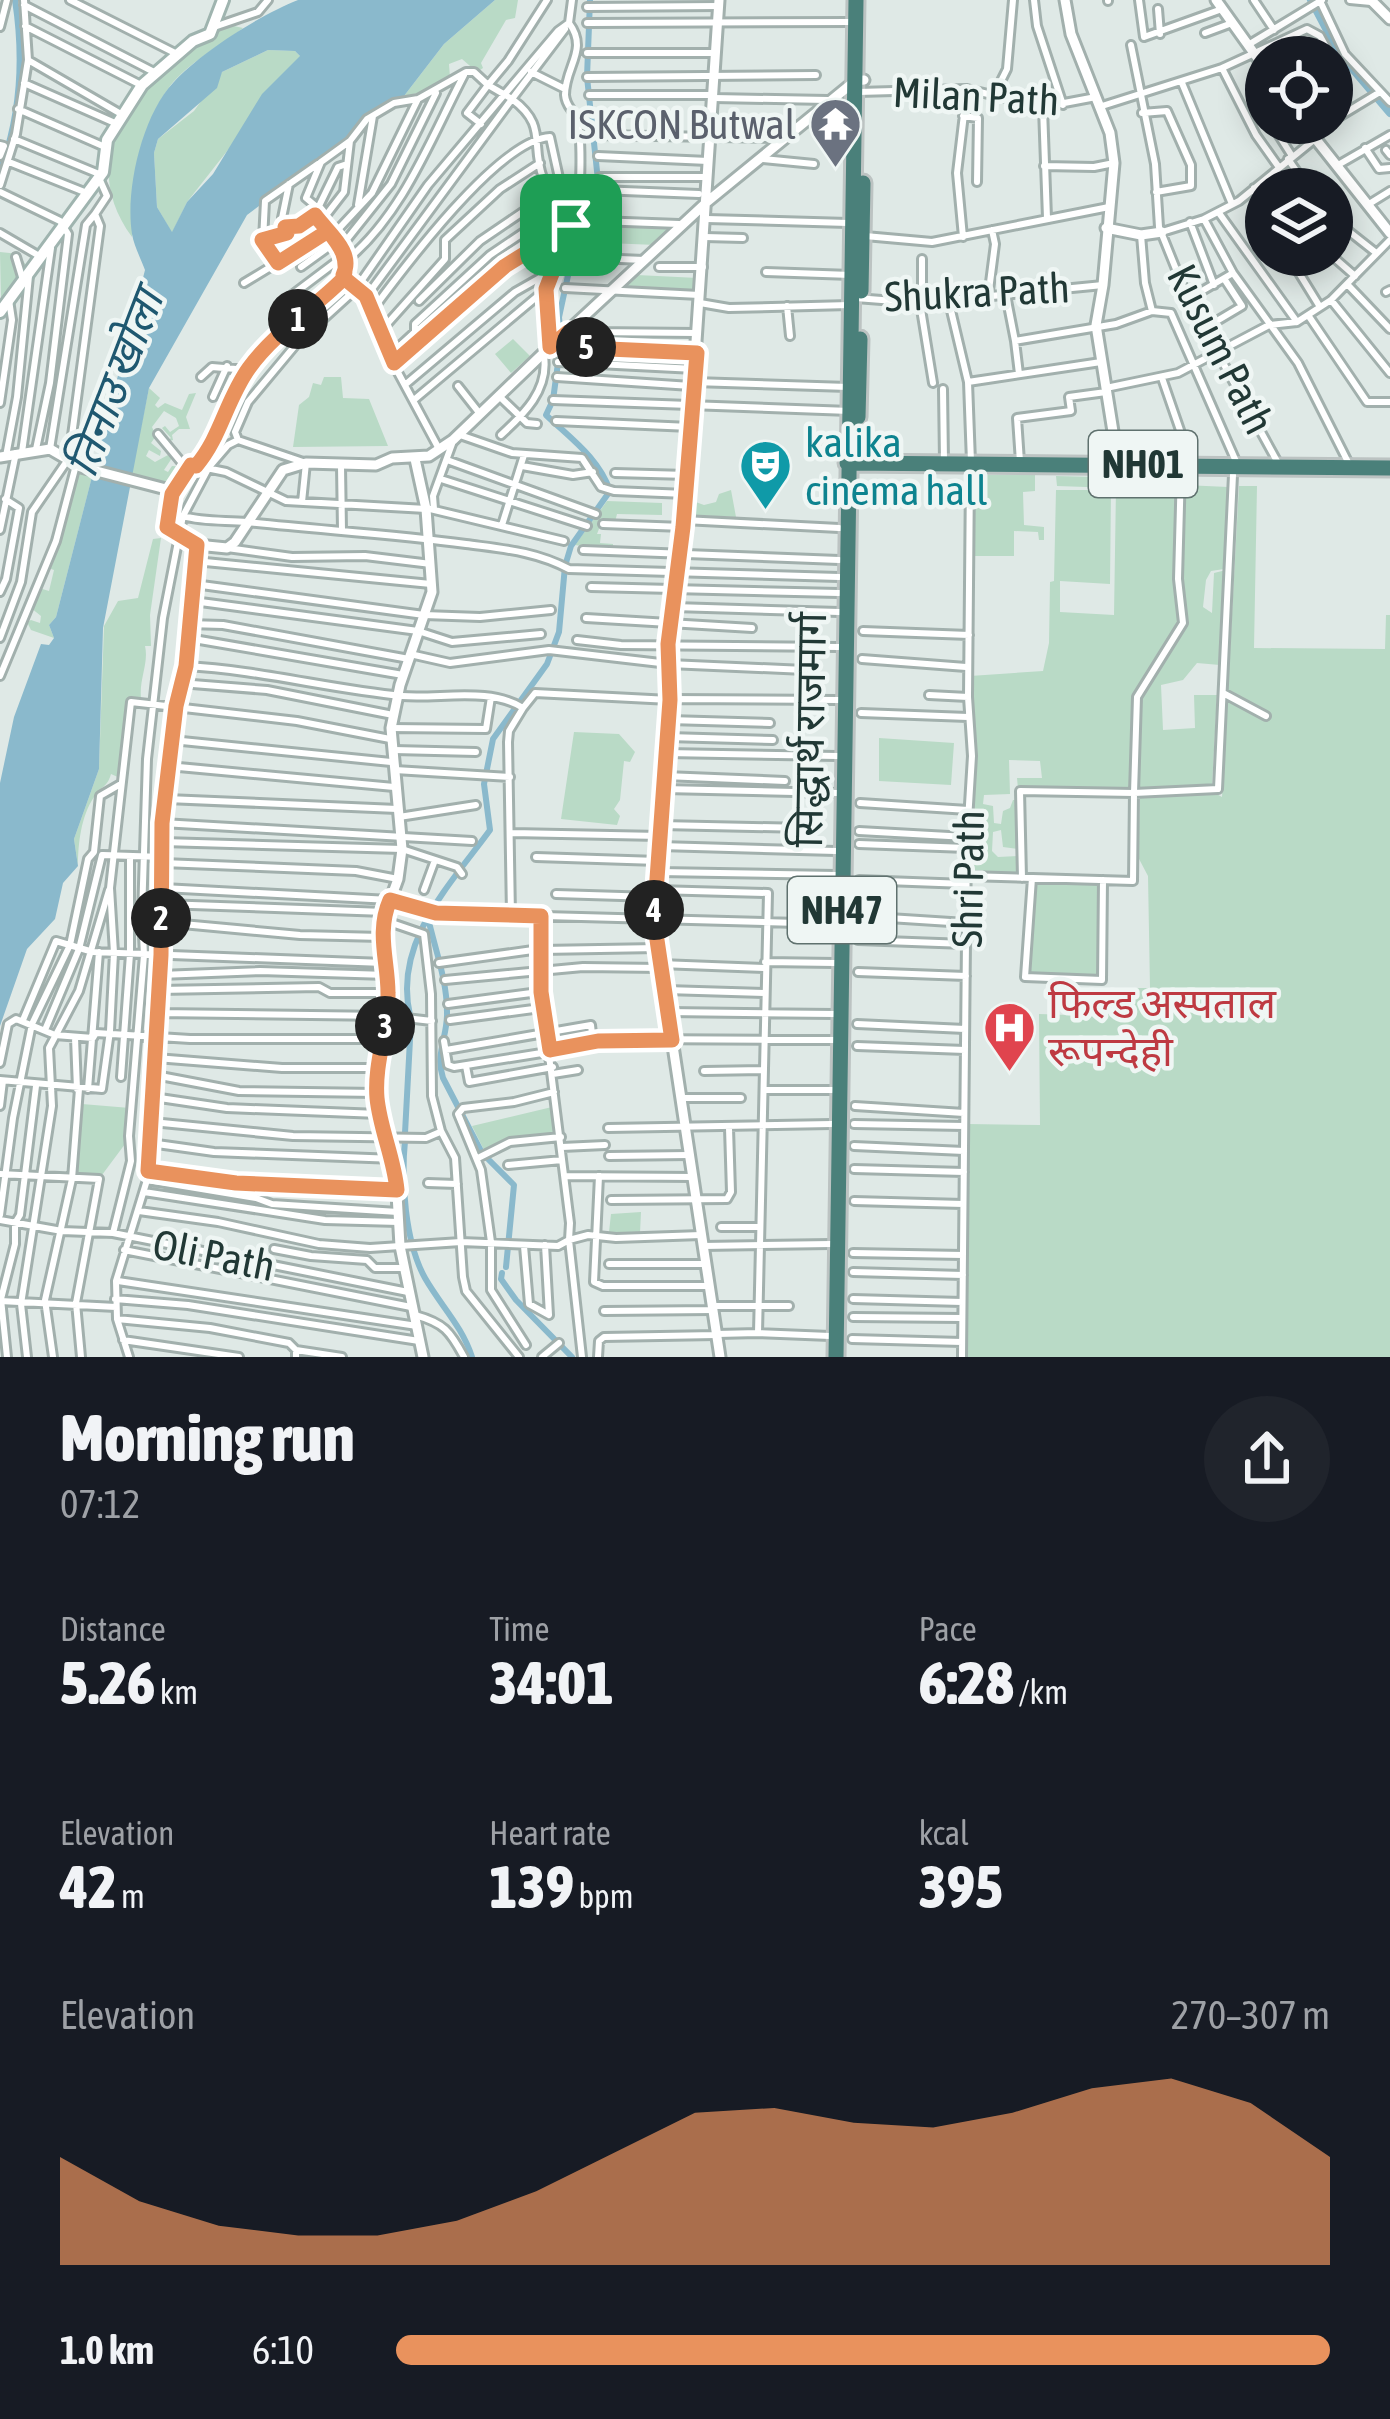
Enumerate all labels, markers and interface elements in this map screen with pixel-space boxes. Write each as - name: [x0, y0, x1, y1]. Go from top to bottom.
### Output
- map controls: [1245, 36, 1353, 276]
- button: locate: [1245, 36, 1353, 144]
- street label: Milan Path: [892, 68, 1060, 124]
- temple icon: ISKCON Butwal: [807, 96, 863, 170]
- place label: ISKCON Butwal: [568, 100, 796, 148]
- button: layers: [1245, 168, 1353, 276]
- pin: [520, 174, 622, 276]
- icon: arrive: [538, 192, 604, 258]
- street label: Kusum Path: [1158, 256, 1284, 442]
- street label: Shukra Path: [883, 263, 1071, 321]
- water label: तिनाउ खोला: [55, 275, 176, 484]
- pin: 1: [268, 289, 328, 349]
- text: 1: [290, 300, 306, 338]
- pin: 5: [556, 317, 616, 377]
- text: 5: [578, 328, 594, 366]
- place label: kalika cinema hall: [805, 418, 987, 514]
- road number: NH01: [1089, 431, 1197, 497]
- theatre icon: kalika cinema hall: [738, 438, 794, 512]
- street label: सिद्धार्थ राजमार्ग: [783, 611, 835, 848]
- street label: Shri Path: [943, 810, 993, 948]
- road number: NH47: [788, 877, 896, 943]
- pin: 4: [624, 880, 684, 940]
- pin: 2: [131, 888, 191, 948]
- text: 4: [646, 891, 662, 929]
- text: 2: [153, 899, 169, 937]
- place label: फिल्ड अस्पताल रूपन्देही: [1048, 979, 1278, 1075]
- pin: 3: [355, 996, 415, 1056]
- hospital icon: फिल्ड अस्पताल रूपन्देही: [981, 999, 1037, 1073]
- text: 3: [377, 1007, 393, 1045]
- street label: Oli Path: [149, 1220, 279, 1290]
- button: share: [1204, 1396, 1330, 1522]
- text: Morning run: [60, 1399, 355, 1475]
- text: 07:12: [60, 1482, 140, 1526]
- text: Distance: [60, 1610, 166, 1648]
- text: Time: [489, 1610, 550, 1648]
- text: Pace: [919, 1610, 977, 1648]
- text: 5.26: [60, 1648, 155, 1717]
- text: 34:01: [489, 1648, 614, 1717]
- text: 6:28: [919, 1648, 1014, 1717]
- text: km: [155, 1673, 198, 1711]
- text: /km: [1014, 1673, 1068, 1711]
- text: Elevation: [60, 1814, 174, 1852]
- text: Heart rate: [489, 1814, 611, 1852]
- text: kcal: [919, 1814, 969, 1852]
- text: 42: [60, 1852, 116, 1921]
- text: 139: [489, 1852, 574, 1921]
- text: 395: [919, 1852, 1003, 1921]
- text: m: [116, 1877, 145, 1915]
- text: bpm: [574, 1877, 634, 1915]
- text: Elevation: [60, 1993, 195, 2037]
- text: 270–307 m: [1171, 1993, 1330, 2037]
- text: 1.0 km: [60, 2328, 154, 2372]
- text: 6:10: [252, 2328, 314, 2372]

